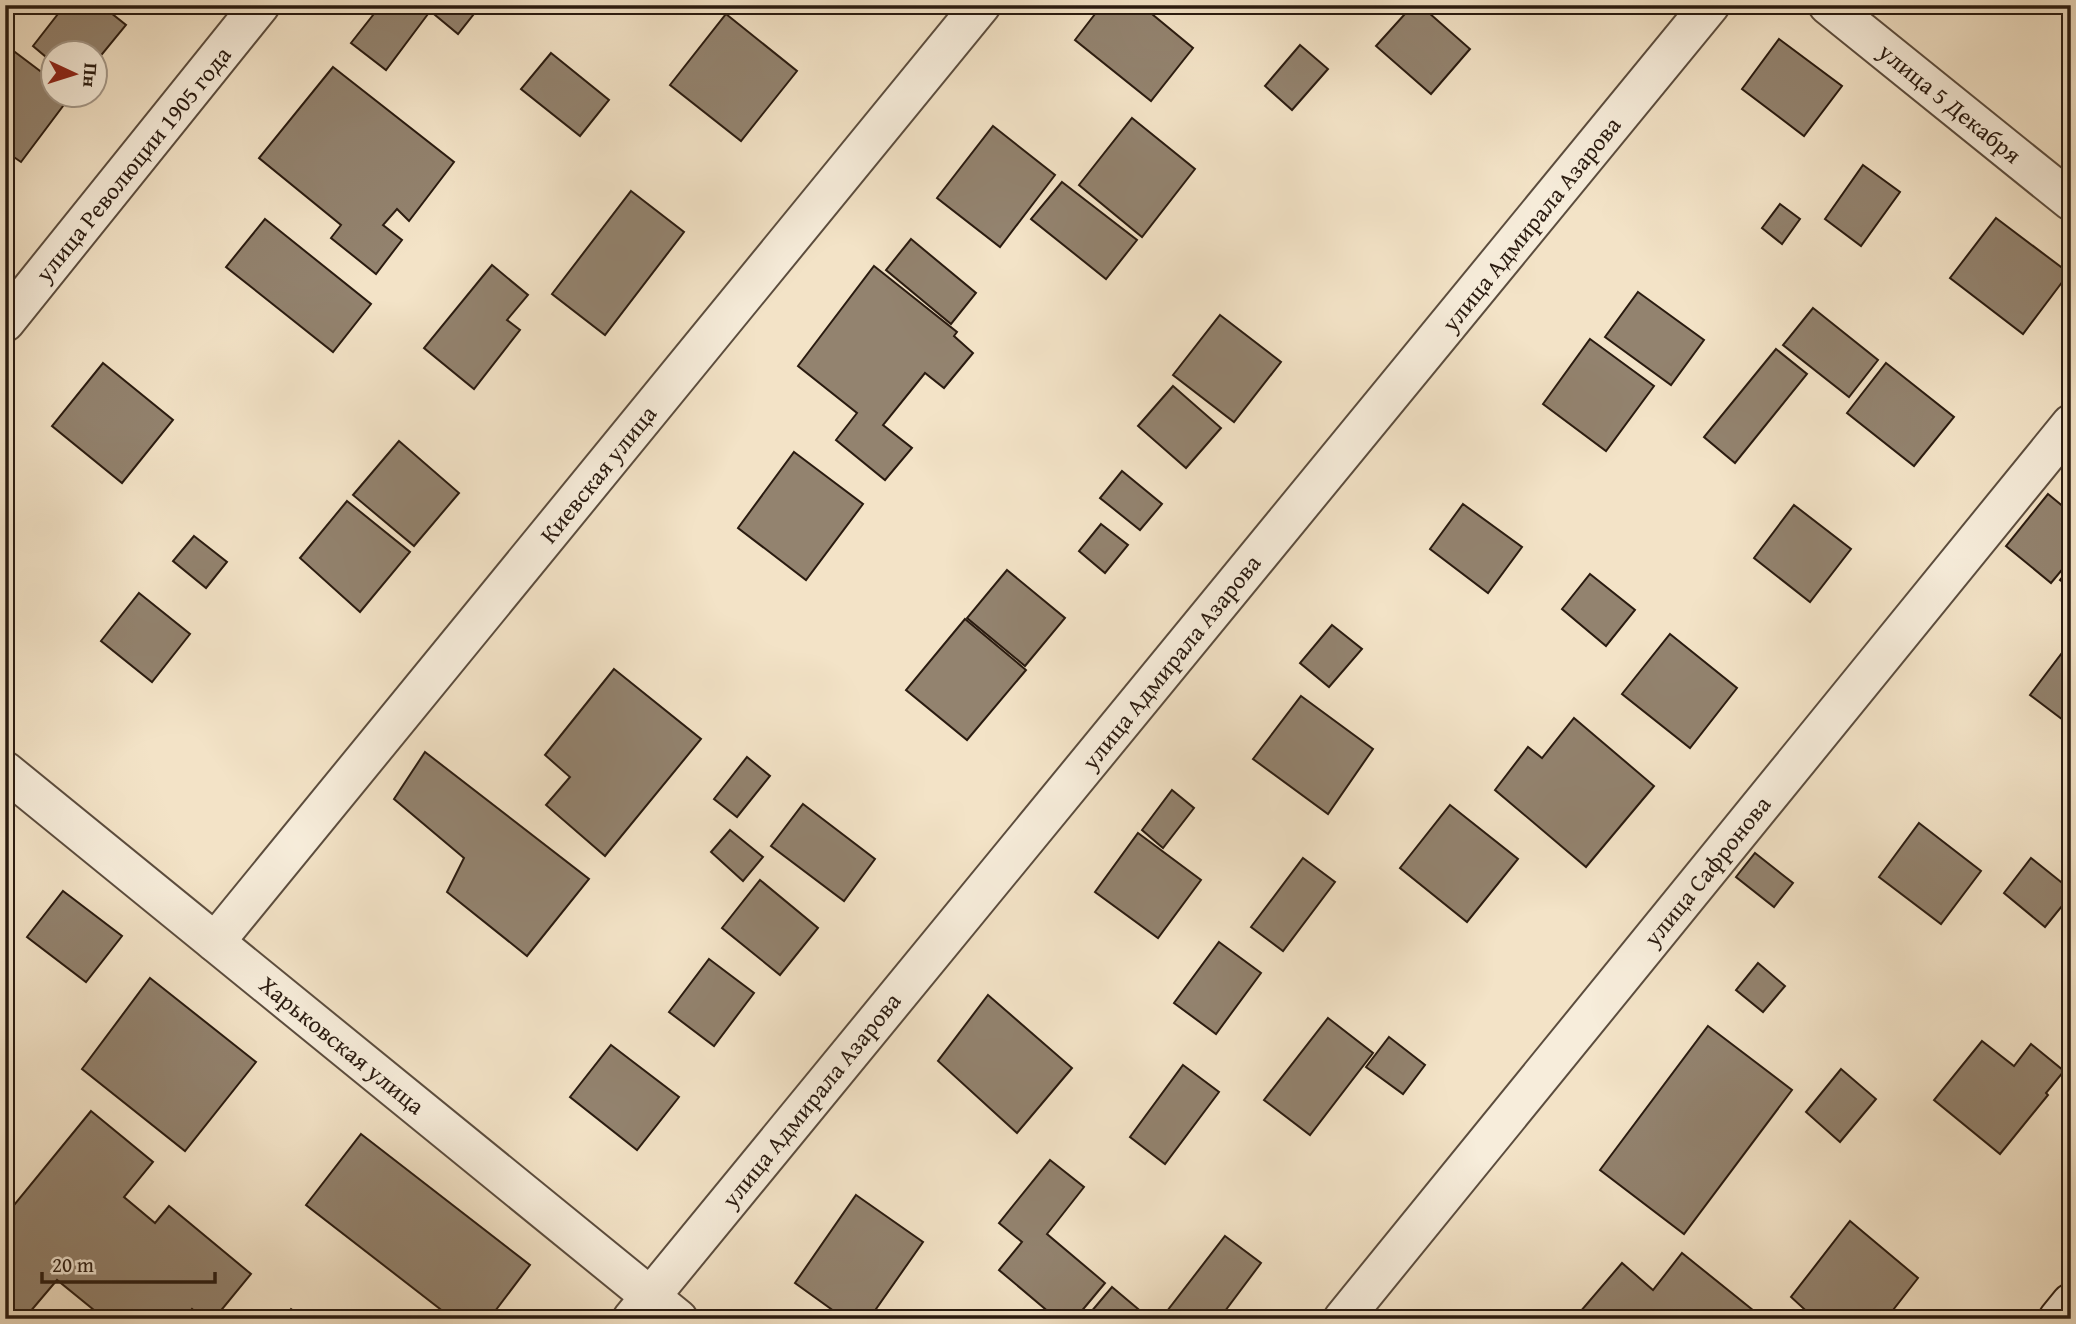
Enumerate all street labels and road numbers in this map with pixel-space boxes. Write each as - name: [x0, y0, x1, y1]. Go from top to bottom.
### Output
- street label: улица 5 Декабря: [1870, 34, 2029, 172]
- street label: улица Революции 1905 года: [26, 38, 240, 290]
- street label: улица Адмирала Азарова: [1432, 108, 1629, 340]
- street label: Киевская улица: [531, 397, 665, 551]
- street label: улица Адмирала Азарова: [1072, 546, 1269, 778]
- street label: улица Сафронова: [1635, 788, 1779, 955]
- street label: Харьковская улица: [252, 967, 433, 1123]
- street label: улица Адмирала Азарова: [712, 984, 909, 1216]

